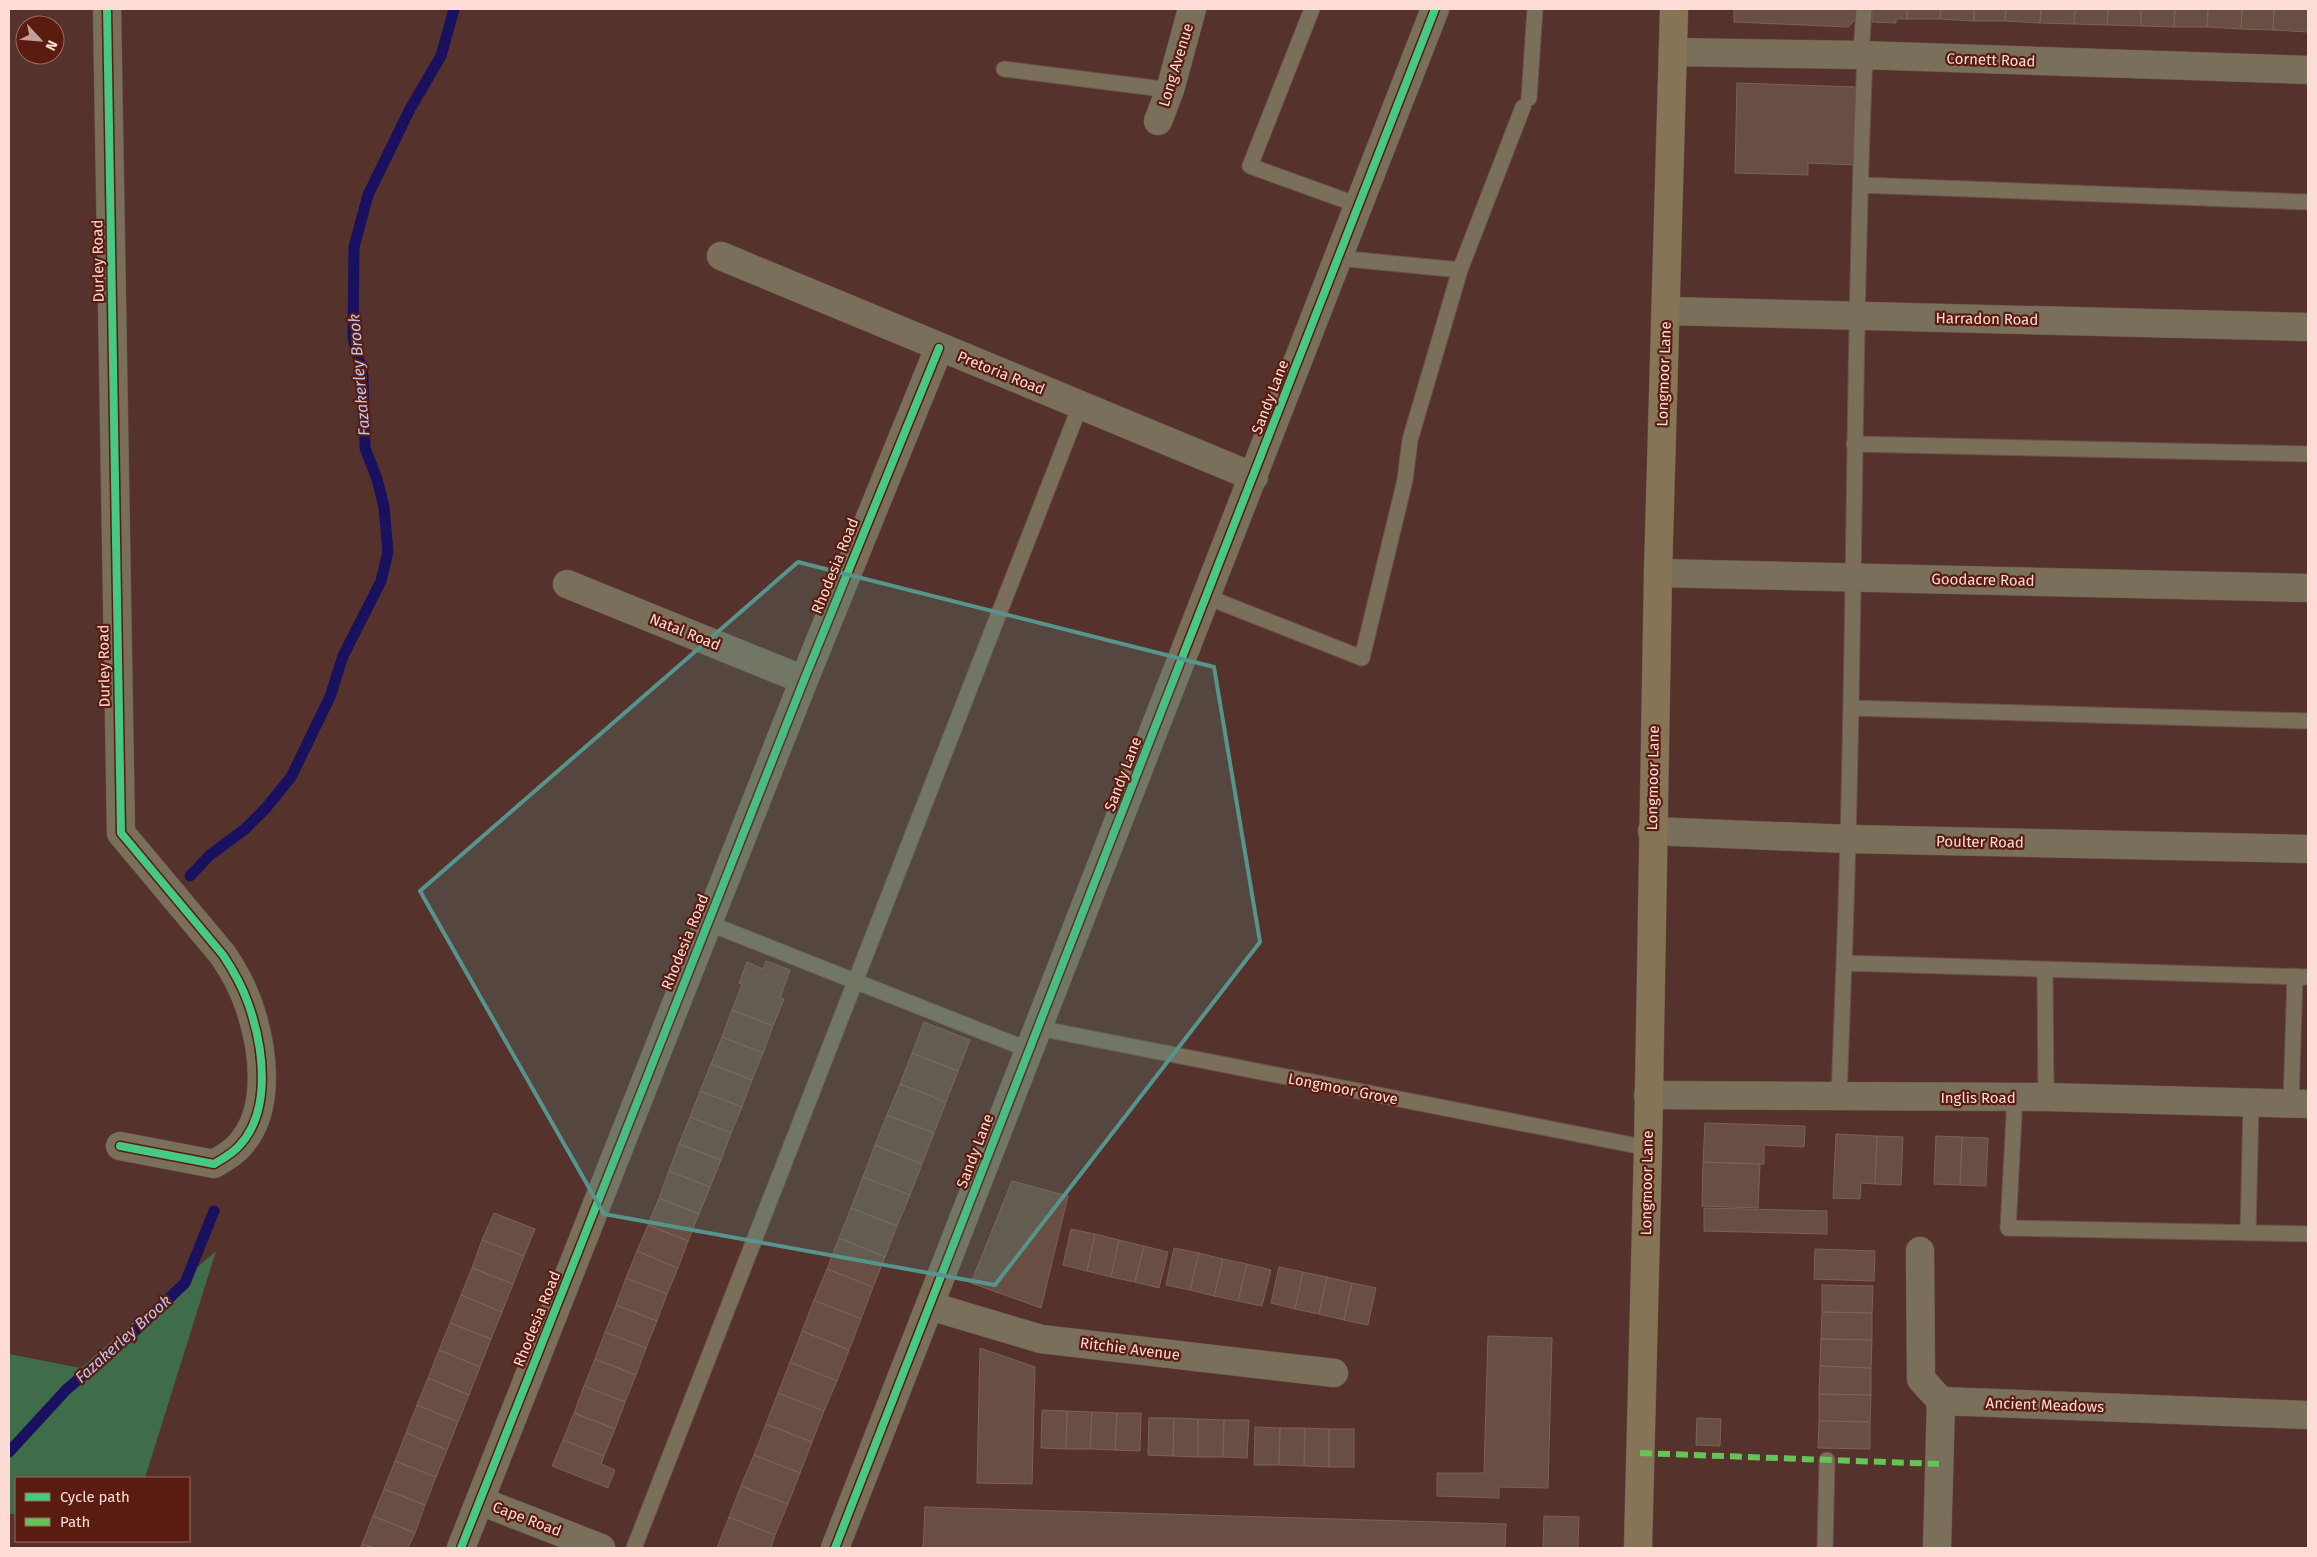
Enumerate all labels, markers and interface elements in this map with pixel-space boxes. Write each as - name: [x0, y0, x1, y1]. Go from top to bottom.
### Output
- north arrow: [15, 15, 65, 65]
- street label: Long Avenue: [1155, 21, 1197, 109]
- text: N: [42, 38, 61, 53]
- street label: Cornett Road: [1946, 49, 2036, 71]
- street label: Durley Road: [88, 220, 108, 302]
- street label: Harradon Road: [1936, 309, 2038, 329]
- water label: Fazakerley Brook: [344, 313, 374, 437]
- street label: Longmoor Lane: [1653, 321, 1675, 427]
- street label: Pretoria Road: [955, 347, 1047, 399]
- street label: Sandy Lane: [1248, 357, 1292, 437]
- street label: Rhodesia Road: [808, 515, 862, 617]
- street label: Goodacre Road: [1931, 570, 2035, 590]
- street label: Natal Road: [647, 610, 723, 654]
- street label: Durley Road: [94, 625, 114, 707]
- street label: Longmoor Lane: [1643, 725, 1663, 831]
- street label: Sandy Lane: [1101, 734, 1145, 814]
- street label: Poulter Road: [1936, 832, 2024, 852]
- street label: Rhodesia Road: [658, 891, 712, 993]
- street label: Longmoor Grove: [1287, 1070, 1399, 1108]
- street label: Inglis Road: [1940, 1089, 2016, 1107]
- street label: Sandy Lane: [953, 1111, 997, 1191]
- street label: Longmoor Lane: [1637, 1130, 1657, 1236]
- street label: Rhodesia Road: [510, 1268, 564, 1370]
- water label: Fazakerley Brook: [71, 1291, 175, 1387]
- street label: Ritchie Avenue: [1079, 1334, 1181, 1364]
- street label: Ancient Meadows: [1985, 1394, 2105, 1416]
- legend: [15, 1477, 190, 1542]
- text: Cycle path: [60, 1488, 130, 1506]
- street label: Cape Road: [490, 1498, 564, 1540]
- text: Path: [60, 1513, 90, 1531]

